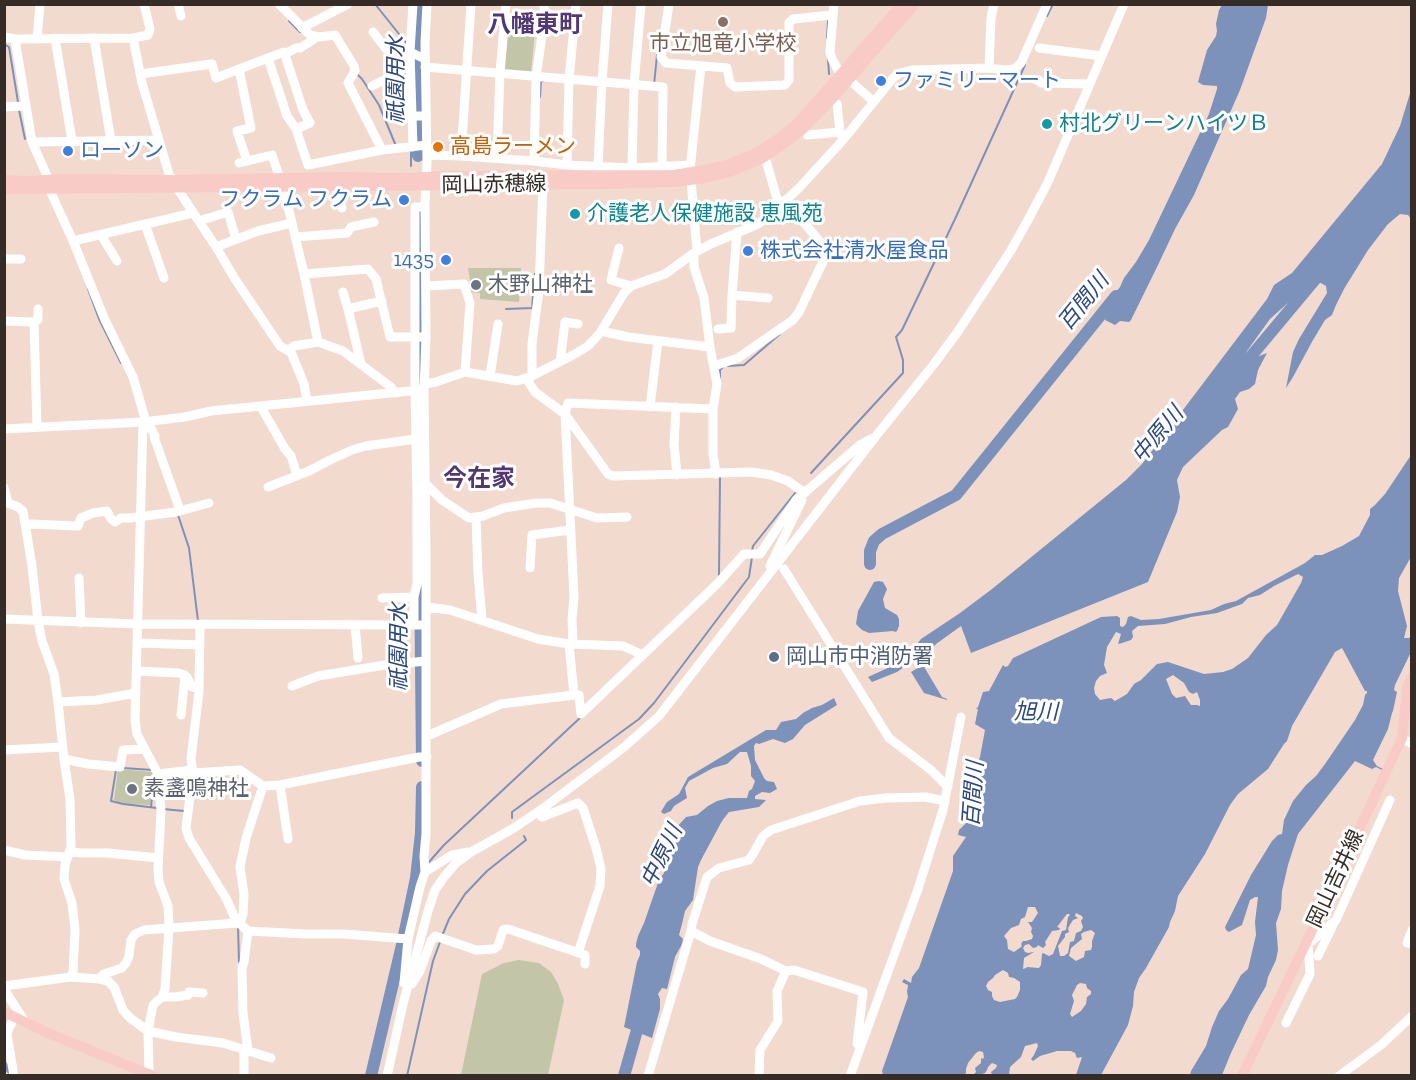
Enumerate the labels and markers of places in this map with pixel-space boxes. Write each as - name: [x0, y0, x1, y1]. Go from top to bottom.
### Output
- marker: 市立旭竜小学校: [716, 15, 730, 29]
- place label: 市立旭竜小学校: [650, 31, 796, 57]
- place label: ファミリーマート: [893, 68, 1061, 94]
- marker: ファミリーマート: [874, 74, 888, 88]
- place label: 村北グリーンハイツＢ: [1059, 111, 1269, 137]
- marker: 村北グリーンハイツＢ: [1040, 117, 1054, 131]
- place label: 高島ラーメン: [450, 134, 576, 160]
- place label: ローソン: [80, 138, 164, 164]
- marker: 高島ラーメン: [431, 140, 445, 154]
- marker: ローソン: [61, 144, 75, 158]
- place label: フクラム フクラム: [219, 187, 392, 213]
- marker: フクラム フクラム: [397, 193, 411, 207]
- place label: 介護老人保健施設 恵風苑: [587, 201, 823, 227]
- marker: 介護老人保健施設 恵風苑: [568, 207, 582, 221]
- place label: 株式会社清水屋食品: [760, 238, 949, 264]
- marker: 株式会社清水屋食品: [741, 244, 755, 258]
- place label: 1435: [394, 247, 434, 273]
- marker: 1435: [439, 253, 453, 267]
- place label: 木野山神社: [488, 272, 593, 298]
- marker: 木野山神社: [469, 278, 483, 292]
- place label: 岡山市中消防署: [786, 644, 933, 670]
- marker: 岡山市中消防署: [767, 650, 781, 664]
- place label: 素盞鳴神社: [144, 776, 249, 802]
- marker: 素盞鳴神社: [125, 782, 139, 796]

